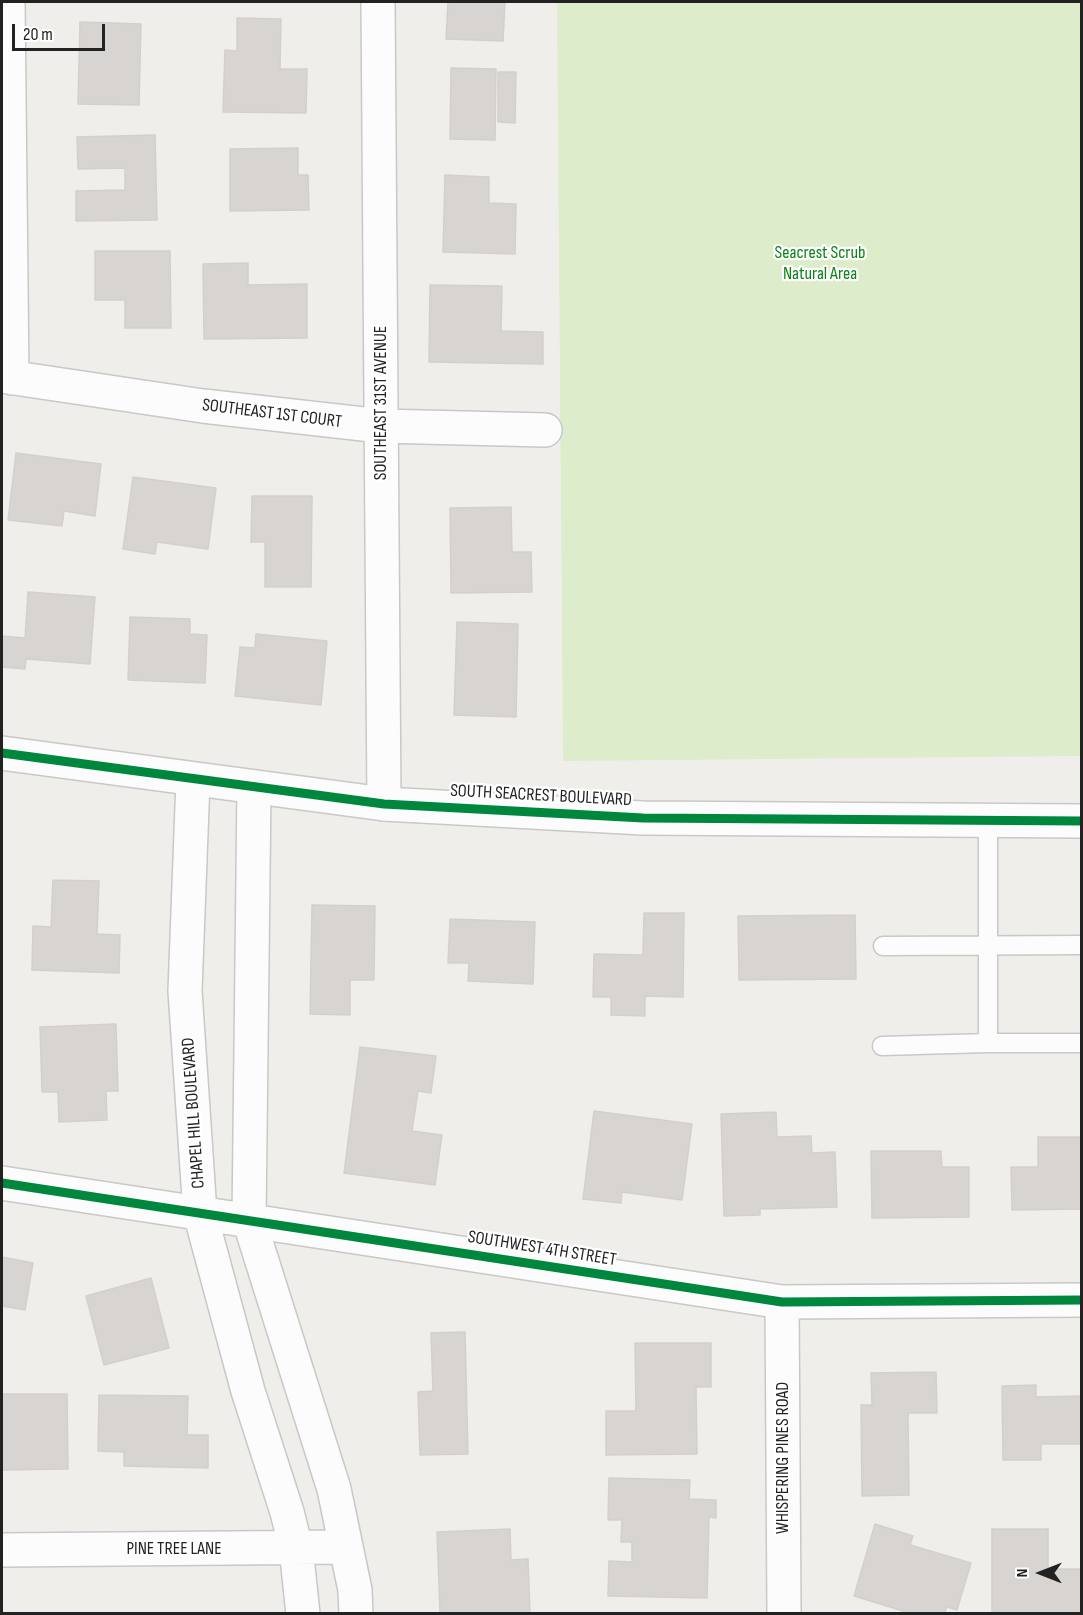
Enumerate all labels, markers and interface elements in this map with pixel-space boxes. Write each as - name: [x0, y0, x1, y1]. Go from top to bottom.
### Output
- scale bar: [15, 12, 108, 50]
- text: 20 m: [23, 24, 53, 45]
- park label: Seacrest Scrub Natural Area: [775, 242, 865, 284]
- street label: SOUTHEAST 31ST AVENUE: [370, 326, 392, 480]
- street label: SOUTHEAST 1ST COURT: [201, 395, 343, 433]
- street label: SOUTH SEACREST BOULEVARD: [450, 780, 632, 812]
- street label: CHAPEL HILL BOULEVARD: [178, 1037, 210, 1189]
- street label: SOUTHWEST 4TH STREET: [466, 1227, 618, 1271]
- street label: WHISPERING PINES ROAD: [772, 1382, 794, 1534]
- street label: PINE TREE LANE: [126, 1538, 222, 1560]
- north arrow: [1011, 1543, 1071, 1603]
- text: N: [1013, 1569, 1032, 1577]

